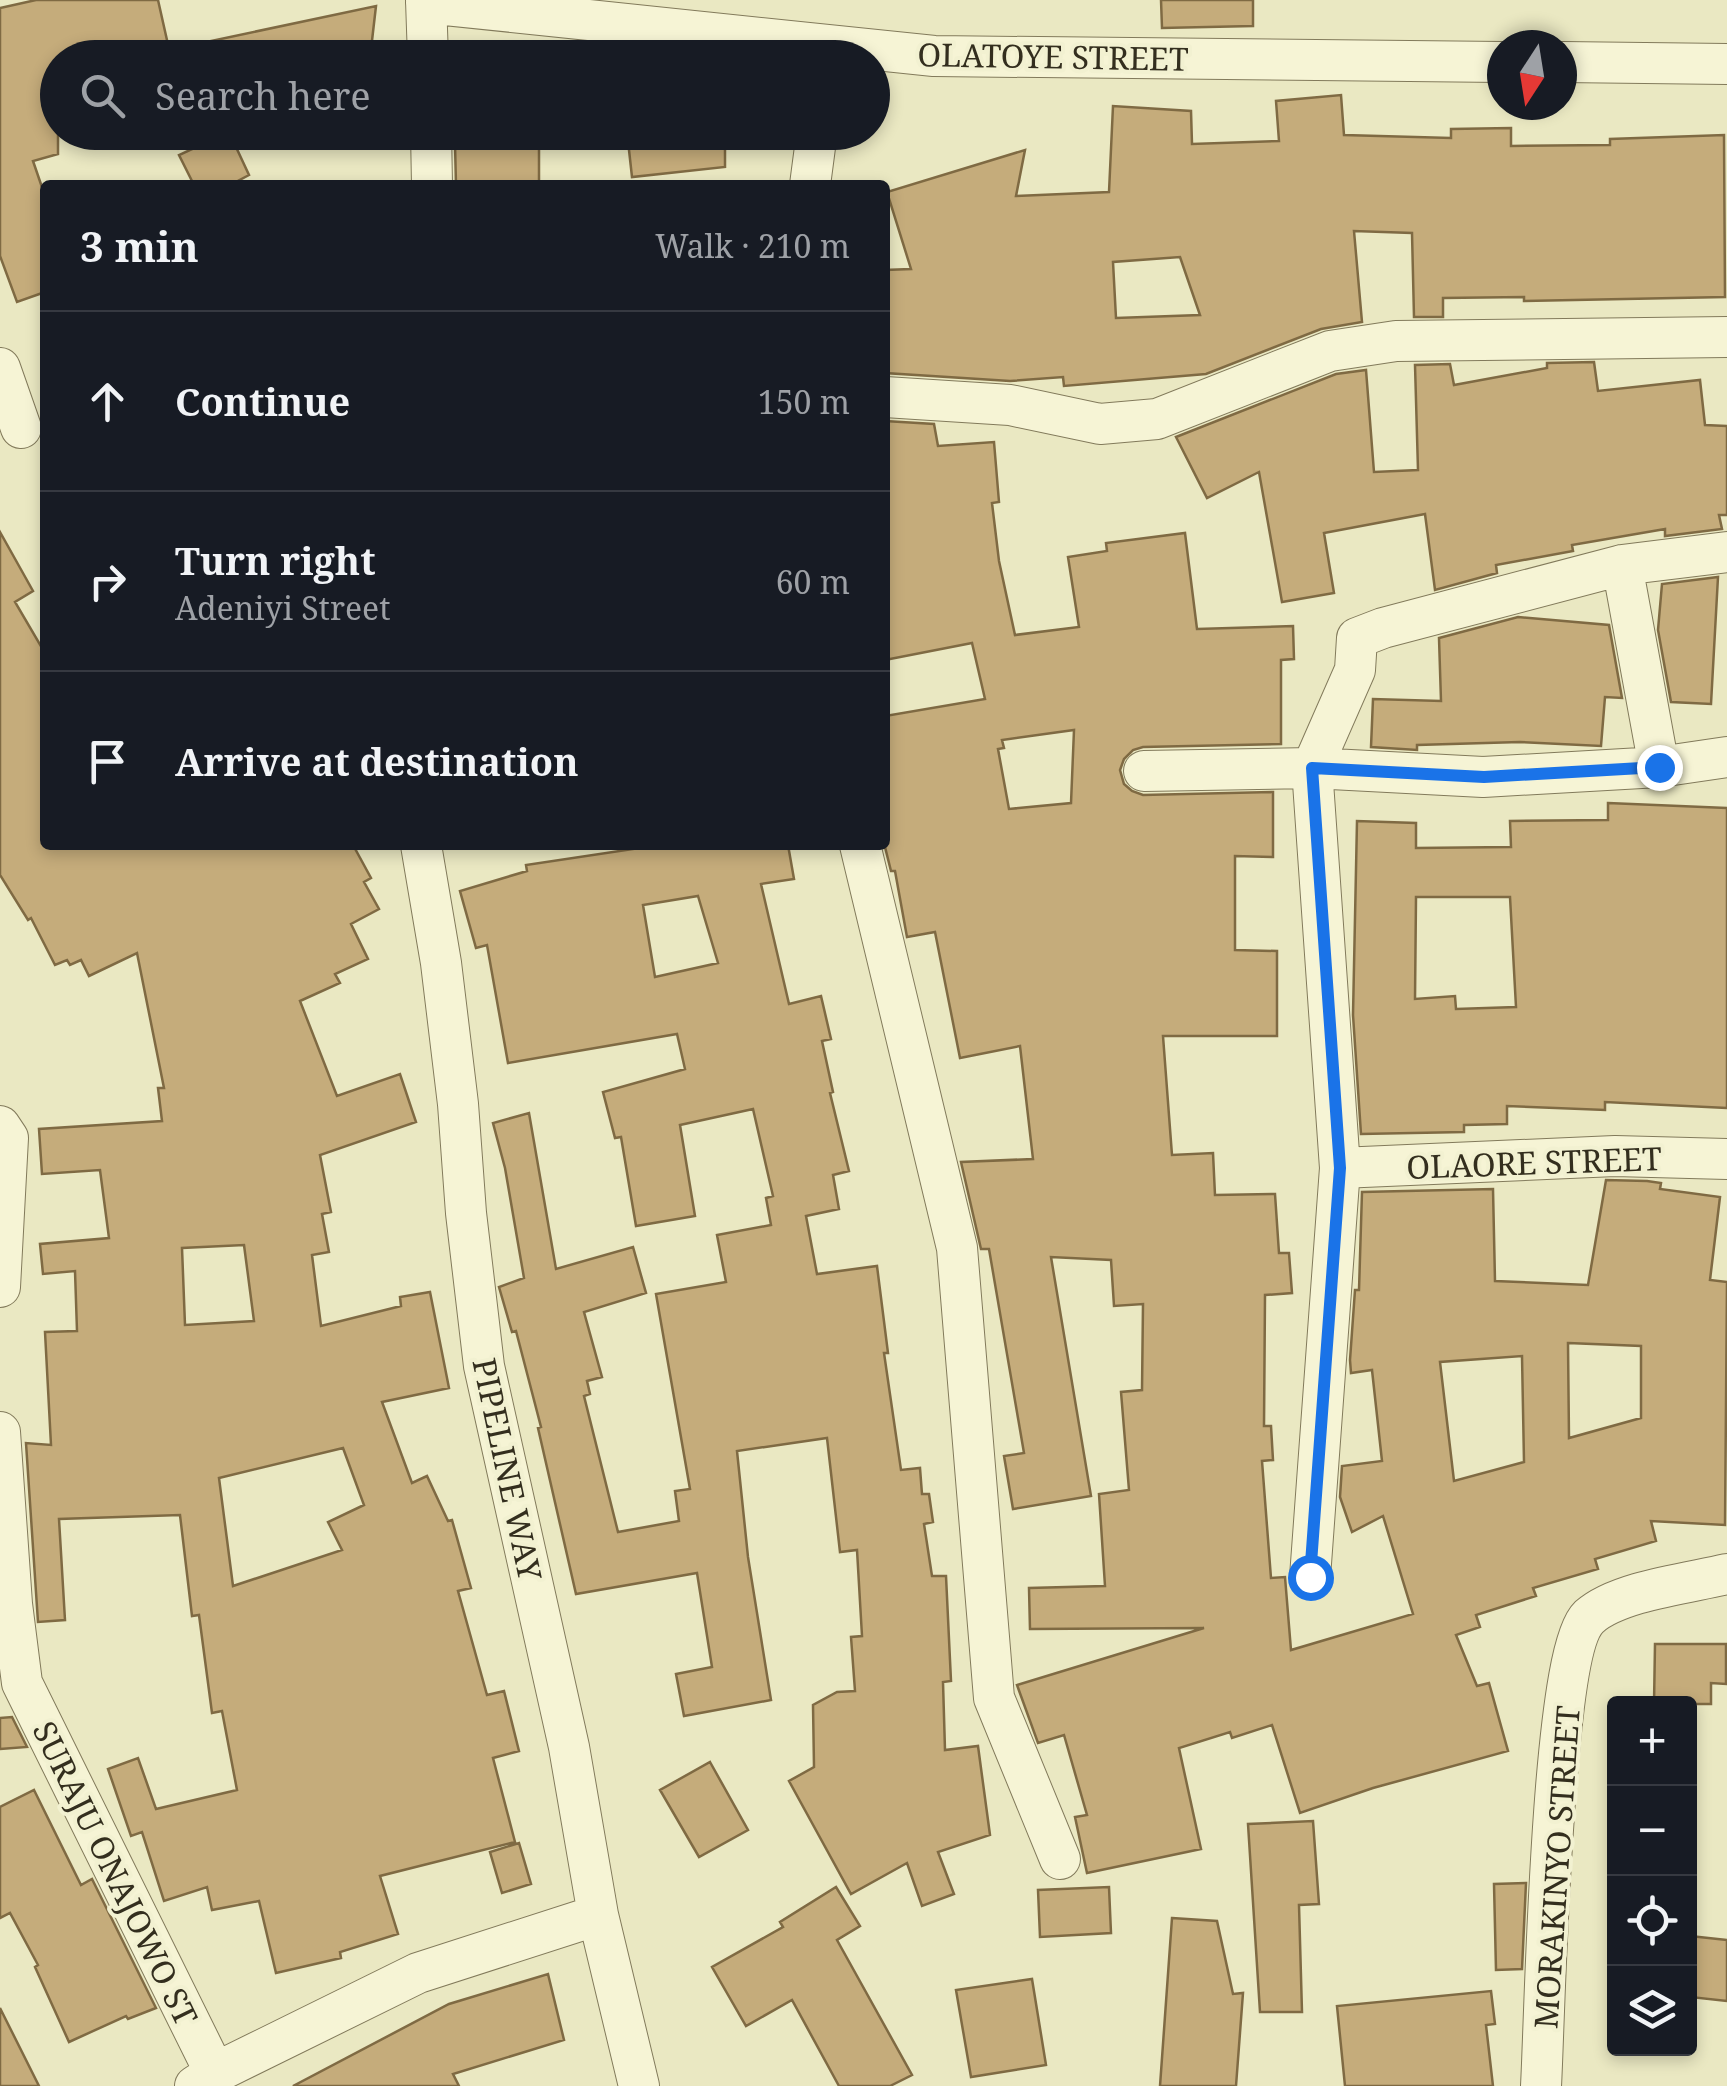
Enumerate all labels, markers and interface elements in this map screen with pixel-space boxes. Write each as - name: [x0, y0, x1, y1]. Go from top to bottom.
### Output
- north arrow: [1487, 30, 1577, 120]
- street label: OLATOYE STREET: [917, 32, 1189, 80]
- search box: [40, 40, 890, 150]
- icon: search: [75, 68, 130, 123]
- text: Search here: [155, 69, 371, 121]
- text: 3 min: [80, 217, 199, 274]
- text: Walk · 210 m: [655, 224, 850, 267]
- icon: ahead: [80, 374, 135, 429]
- text: Continue: [175, 375, 350, 427]
- text: 150 m: [758, 380, 850, 423]
- text: Turn right: [175, 534, 376, 586]
- icon: right: [80, 554, 135, 609]
- text: 60 m: [776, 560, 850, 603]
- text: Adeniyi Street: [175, 586, 390, 629]
- icon: arrive: [80, 734, 135, 789]
- text: Arrive at destination: [175, 735, 579, 787]
- route end: [1637, 745, 1683, 791]
- street label: OLAORE STREET: [1406, 1136, 1662, 1188]
- street label: PIPELINE WAY: [463, 1354, 553, 1585]
- route start: [1288, 1555, 1334, 1601]
- map controls: [1607, 1696, 1697, 2056]
- button: +: [1607, 1696, 1697, 1786]
- street label: MORAKINYO STREET: [1523, 1704, 1589, 2030]
- street label: SURAJU ONAJOWO ST: [24, 1714, 208, 2032]
- button: −: [1607, 1786, 1697, 1876]
- button: locate: [1607, 1876, 1697, 1966]
- button: layers: [1607, 1966, 1697, 2056]

